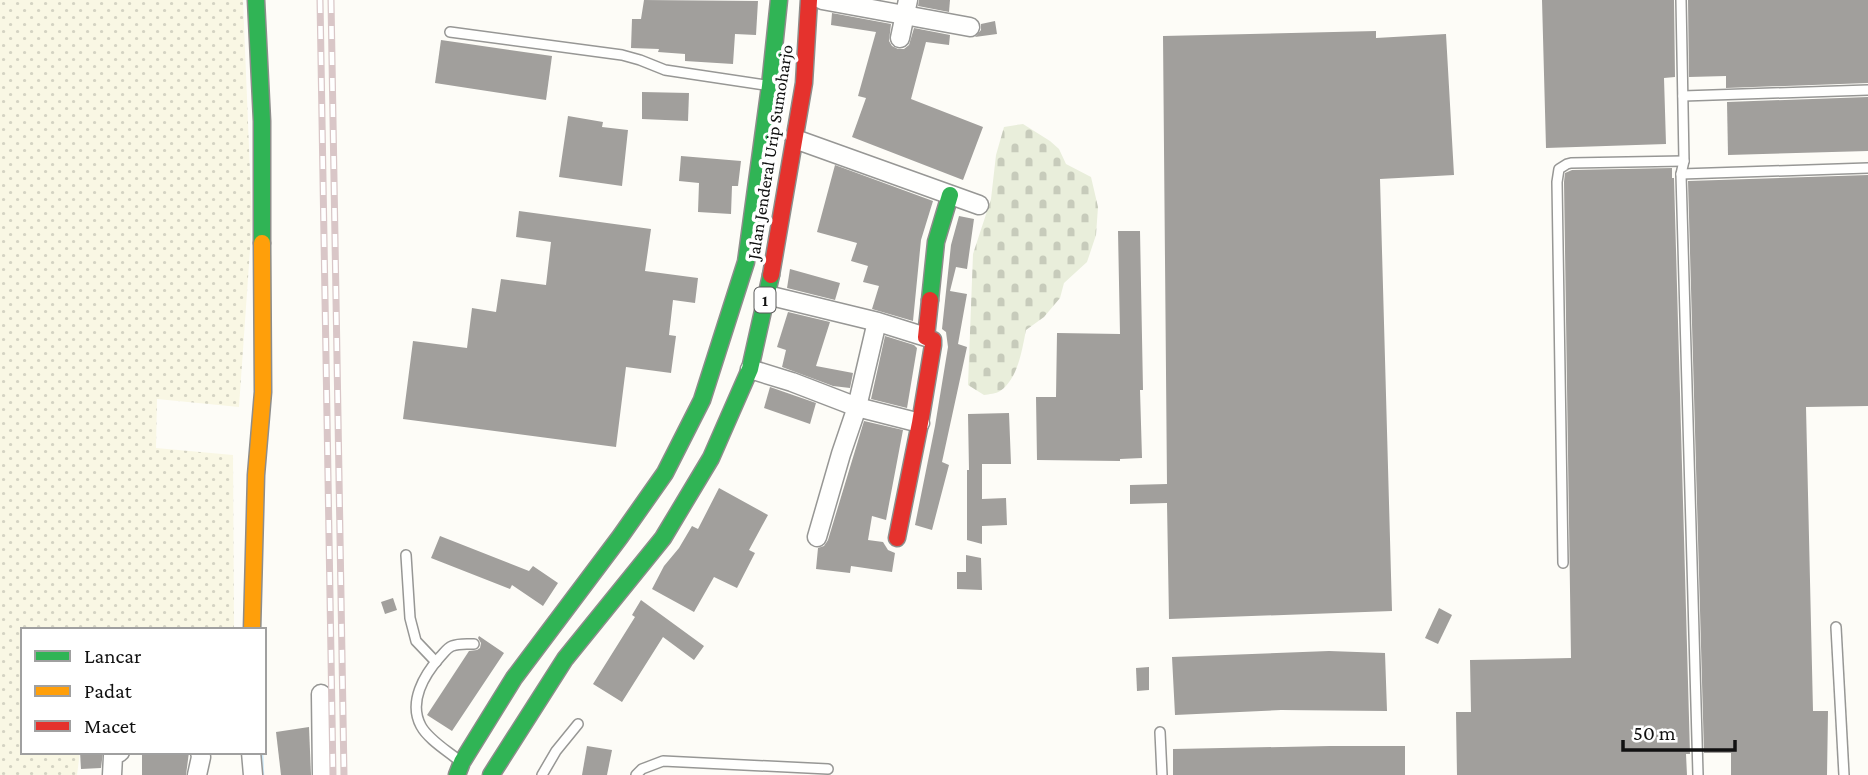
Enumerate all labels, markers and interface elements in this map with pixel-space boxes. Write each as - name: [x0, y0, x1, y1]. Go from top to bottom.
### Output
- street label: Jalan Jenderal Urip Sumoharjo: [743, 43, 798, 263]
- road number: 1: [754, 288, 776, 312]
- legend: [21, 628, 266, 754]
- text: Lancar: [84, 644, 142, 668]
- text: Padat: [84, 679, 133, 703]
- scale bar: [1623, 708, 1735, 752]
- text: Macet: [84, 714, 137, 738]
- text: 50 m: [1633, 721, 1676, 745]

